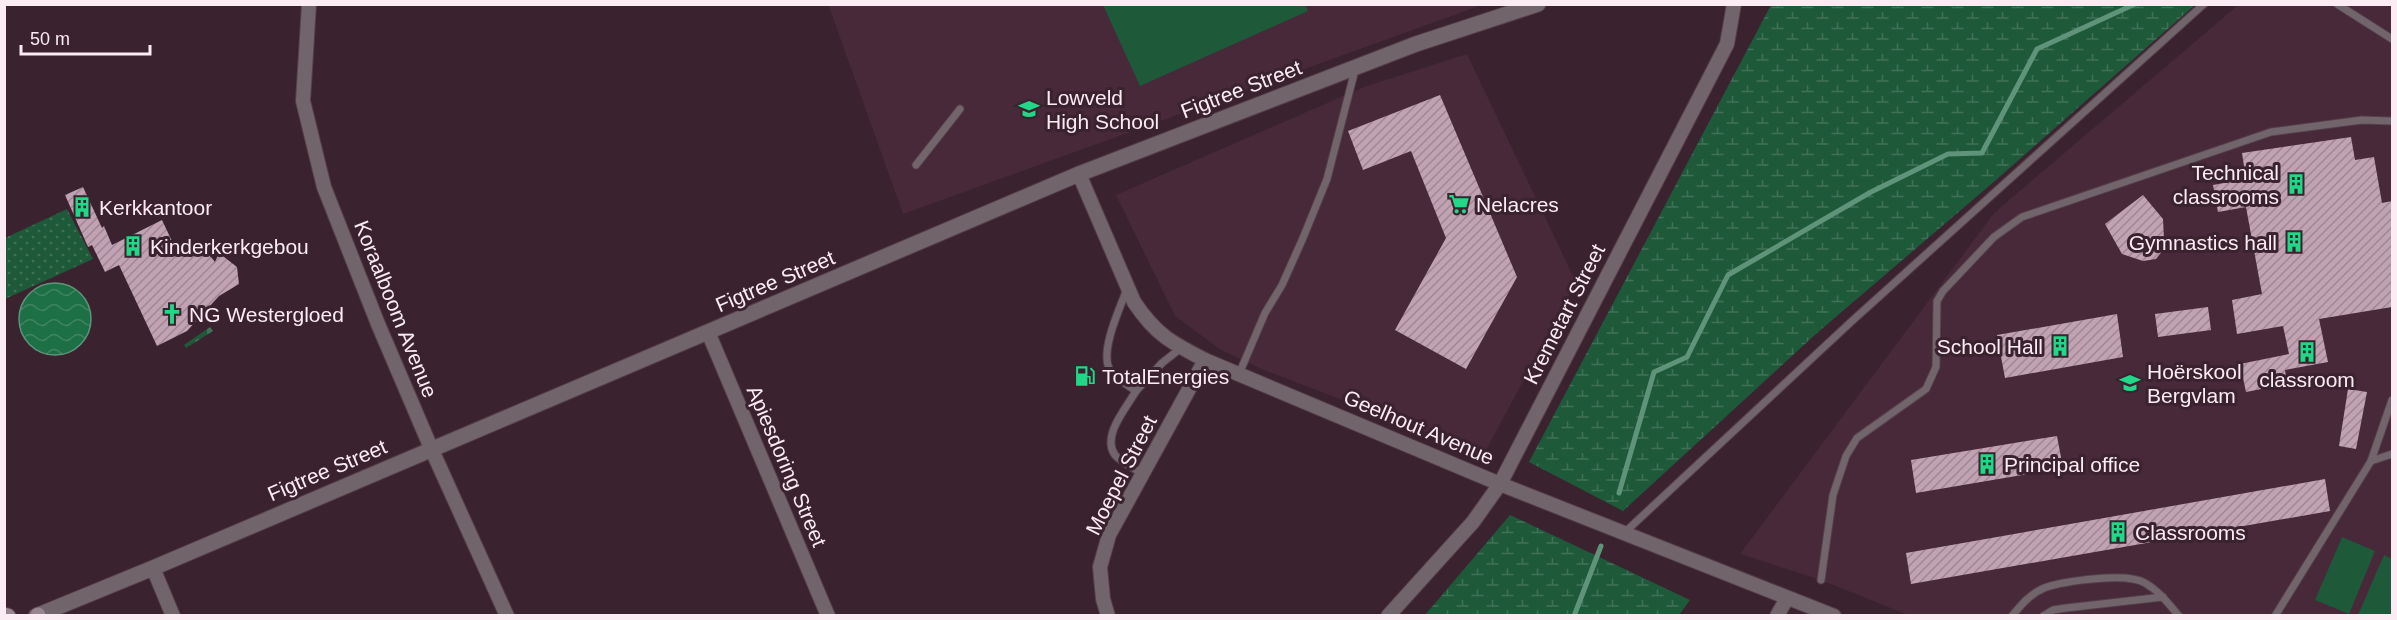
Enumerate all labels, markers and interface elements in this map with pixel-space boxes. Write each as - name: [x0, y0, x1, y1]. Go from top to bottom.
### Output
- scale bar: [21, 18, 150, 56]
- text: 50 m: [30, 29, 70, 49]
- street label: Figtree Street: [1177, 55, 1305, 123]
- place label: Lowveld High School: [1046, 86, 1159, 133]
- school or university icon: Lowveld High School: [1017, 97, 1041, 121]
- place label: Technical classrooms: [2173, 161, 2279, 208]
- building icon: Technical classrooms: [2284, 172, 2308, 196]
- supermarket icon: Nelacres: [1447, 192, 1471, 216]
- place label: Nelacres: [1476, 193, 1559, 216]
- building icon: Kerkkantoor: [70, 195, 94, 219]
- place label: Kerkkantoor: [99, 196, 212, 219]
- street label: Koraalboom Avenue: [350, 217, 442, 401]
- building icon: Gymnastics hall: [2282, 230, 2306, 254]
- place label: Gymnastics hall: [2129, 231, 2277, 254]
- building icon: Kinderkerkgebou: [121, 234, 145, 258]
- place label: Kinderkerkgebou: [150, 235, 309, 258]
- street label: Kremetart Street: [1519, 240, 1609, 388]
- street label: Figtree Street: [712, 245, 838, 316]
- church icon: NG Westergloed: [160, 302, 184, 326]
- place label: NG Westergloed: [189, 303, 344, 326]
- building icon: School Hall: [2048, 334, 2072, 358]
- place label: School Hall: [1937, 335, 2043, 358]
- building icon: classroom: [2295, 340, 2319, 364]
- place label: Hoërskool Bergvlam: [2147, 360, 2242, 407]
- fuel station icon: TotalEnergies: [1073, 364, 1097, 388]
- place label: TotalEnergies: [1102, 365, 1229, 388]
- place label: classroom: [2259, 368, 2355, 391]
- school or university icon: Hoërskool Bergvlam: [2118, 371, 2142, 395]
- street label: Apiesdoring Street: [743, 382, 831, 550]
- street label: Geelhout Avenue: [1341, 385, 1497, 469]
- street label: Moepel Street: [1081, 411, 1161, 538]
- street label: Figtree Street: [264, 434, 390, 505]
- building icon: Principal office: [1975, 452, 1999, 476]
- place label: Principal office: [2004, 453, 2140, 476]
- building icon: Classrooms: [2106, 520, 2130, 544]
- place label: Classrooms: [2135, 521, 2246, 544]

